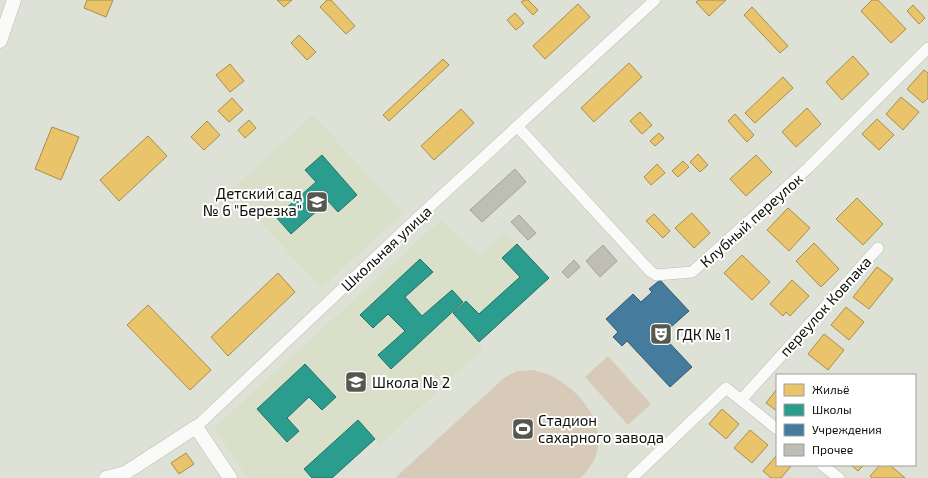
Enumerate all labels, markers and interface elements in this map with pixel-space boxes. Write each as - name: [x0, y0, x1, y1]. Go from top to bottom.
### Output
- street label: Клубный переулок: [696, 169, 807, 272]
- place label: Детский сад № 6 "Березка": [203, 184, 302, 219]
- school or university icon: Детский сад № 6 "Березка": [304, 189, 330, 215]
- street label: Школьная улица: [337, 202, 436, 295]
- street label: переулок Ковпака: [775, 252, 875, 360]
- theatre icon: ГДК № 1: [648, 321, 674, 347]
- place label: ГДК № 1: [676, 325, 730, 343]
- school or university icon: Школа № 2: [343, 369, 369, 395]
- place label: Школа № 2: [372, 373, 450, 391]
- legend: [776, 374, 916, 466]
- text: Жильё: [812, 382, 849, 396]
- text: Школы: [812, 402, 852, 416]
- place label: Стадион сахарного завода: [538, 411, 664, 446]
- sports icon: Стадион сахарного завода: [510, 416, 536, 442]
- text: Учреждения: [812, 422, 882, 436]
- text: Прочее: [812, 442, 853, 456]

